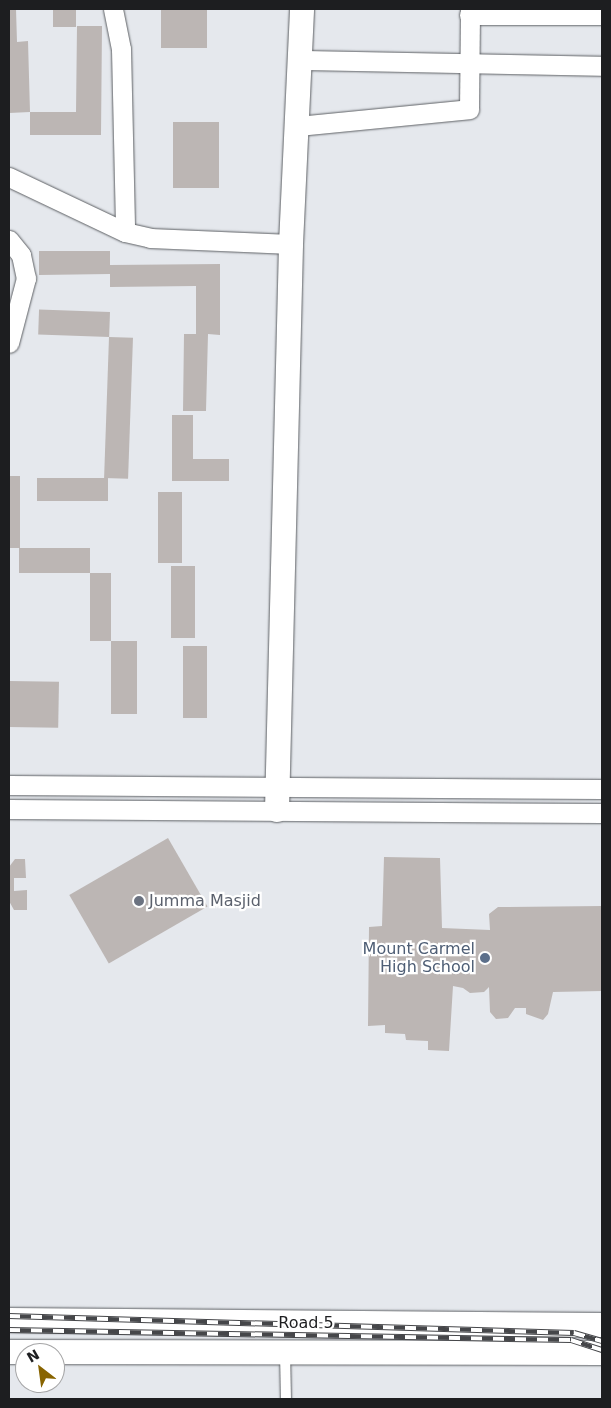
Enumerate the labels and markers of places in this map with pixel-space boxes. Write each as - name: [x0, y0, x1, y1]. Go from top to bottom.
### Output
- place label: Jumma Masjid: [149, 891, 261, 911]
- marker: Jumma Masjid: [133, 895, 145, 907]
- place label: Mount Carmel High School: [363, 939, 475, 977]
- marker: Mount Carmel High School: [479, 952, 491, 964]

